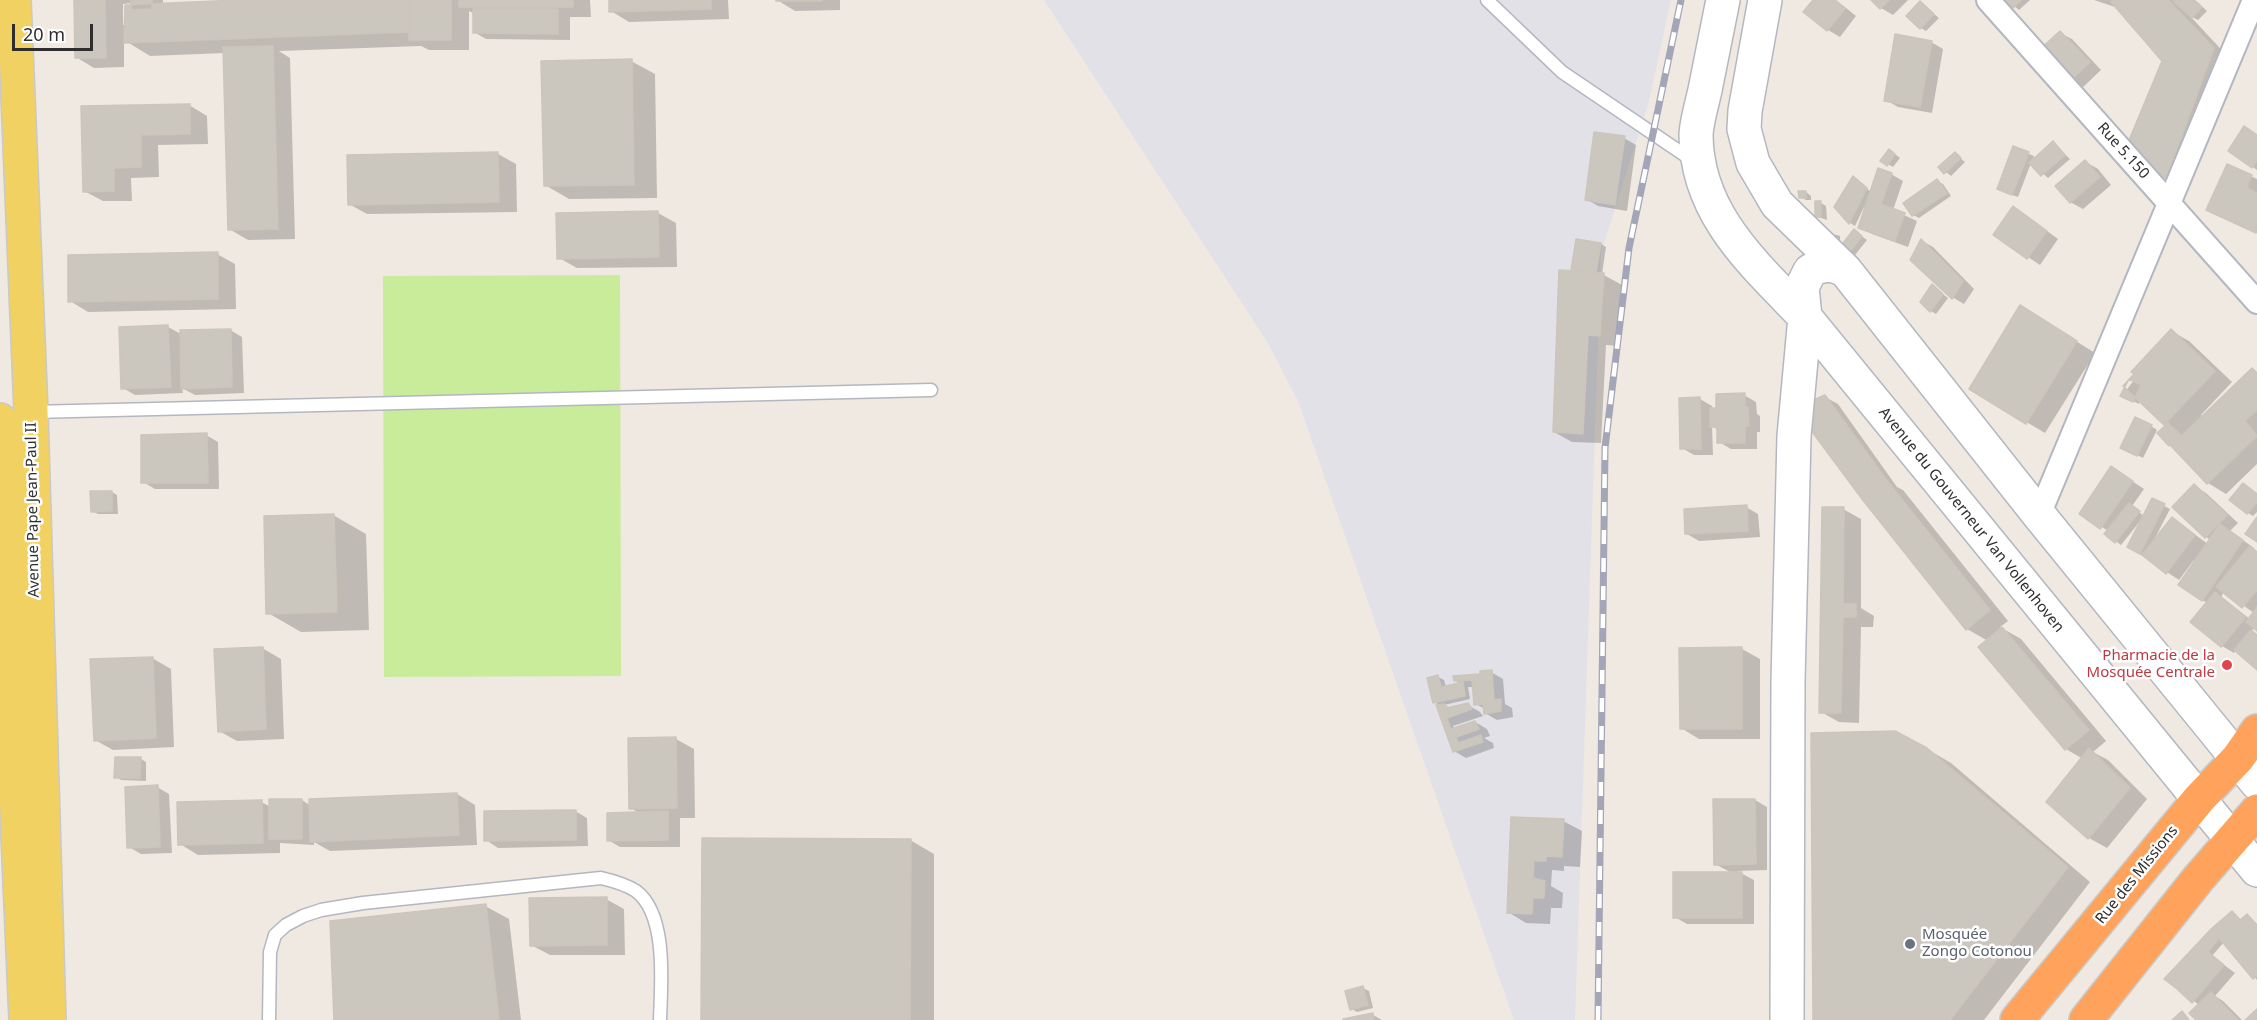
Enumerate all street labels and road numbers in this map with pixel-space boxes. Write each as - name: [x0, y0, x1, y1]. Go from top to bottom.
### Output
- street label: Rue 5.150: [2093, 119, 2153, 183]
- street label: Avenue du Gouverneur Van Vollenhoven: [1874, 404, 2068, 636]
- street label: Avenue Pape Jean-Paul II: [22, 422, 44, 598]
- street label: Rue des Missions: [2092, 822, 2182, 928]

